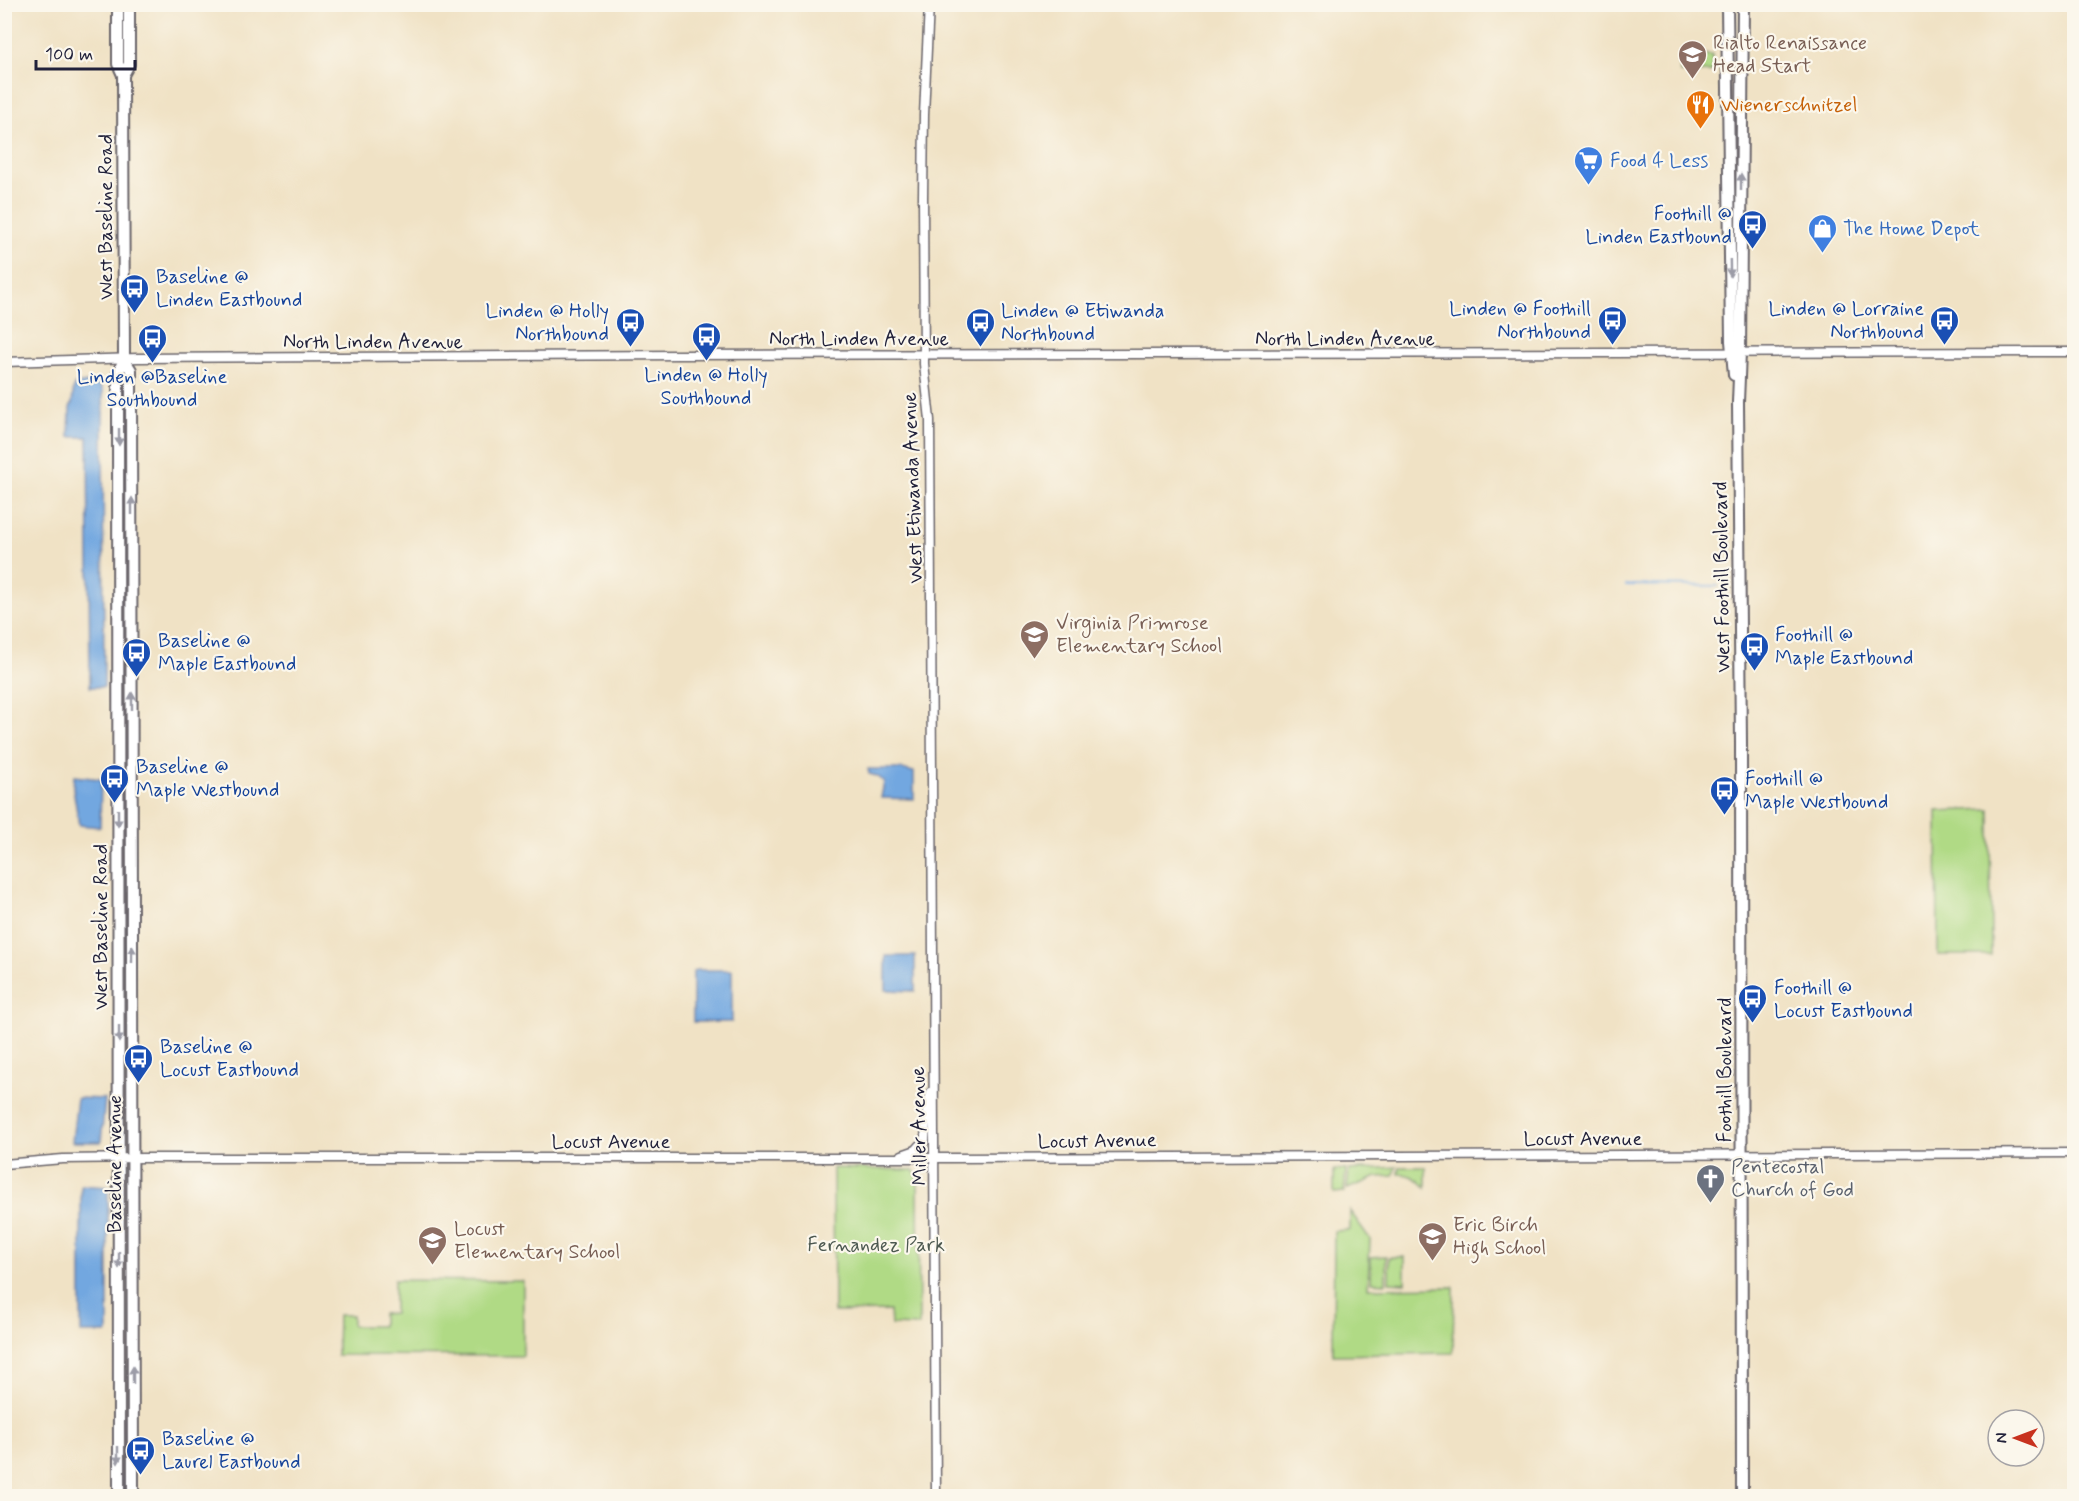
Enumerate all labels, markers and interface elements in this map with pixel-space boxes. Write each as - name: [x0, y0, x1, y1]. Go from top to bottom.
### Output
- place label: Rialto Renaissance Head Start: [1713, 30, 1867, 80]
- scale bar: [36, 33, 135, 71]
- school or university icon: Rialto Renaissance Head Start: [1676, 38, 1708, 80]
- text: 100 m: [45, 43, 93, 67]
- restaurant icon: Wienerschnitzel: [1684, 88, 1716, 130]
- place label: Wienerschnitzel: [1721, 92, 1857, 119]
- street label: West Baseline Road: [93, 134, 120, 300]
- supermarket icon: Food 4 Less: [1573, 144, 1605, 186]
- place label: Food 4 Less: [1610, 148, 1708, 175]
- one-way arrow: [1736, 173, 1746, 192]
- place label: Foothill @ Linden Eastbound: [1586, 201, 1732, 251]
- bus stop icon: Foothill @ Linden Eastbound: [1737, 208, 1769, 250]
- shop icon: The Home Depot: [1806, 212, 1838, 254]
- place label: The Home Depot: [1843, 216, 1980, 243]
- one-way arrow: [1725, 259, 1735, 278]
- place label: Baseline @ Linden Eastbound: [156, 264, 302, 314]
- bus stop icon: Baseline @ Linden Eastbound: [119, 272, 151, 314]
- place label: Linden @ Foothill Northbound: [1449, 296, 1591, 346]
- place label: Linden @ Lorraine Northbound: [1768, 296, 1924, 346]
- place label: Linden @ Holly Northbound: [486, 298, 609, 348]
- place label: Linden @ Etiwanda Northbound: [1001, 298, 1165, 348]
- bus stop icon: Linden @ Foothill Northbound: [1596, 304, 1628, 346]
- bus stop icon: Linden @ Lorraine Northbound: [1929, 304, 1961, 346]
- bus stop icon: Linden @ Holly Northbound: [614, 306, 646, 348]
- bus stop icon: Linden @ Etiwanda Northbound: [964, 306, 996, 348]
- bus stop icon: Linden @ Holly Southbound: [690, 320, 722, 362]
- bus stop icon: Linden @Baseline Southbound: [136, 322, 168, 364]
- street label: North Linden Avenue: [769, 326, 949, 353]
- street label: North Linden Avenue: [1255, 326, 1435, 353]
- street label: North Linden Avenue: [283, 329, 463, 356]
- place label: Linden @ Holly Southbound: [644, 362, 768, 412]
- place label: Linden @Baseline Southbound: [77, 364, 227, 414]
- street label: West Etiwanda Avenue: [897, 392, 930, 584]
- one-way arrow: [114, 428, 124, 447]
- street label: West Foothill Boulevard: [1707, 481, 1738, 673]
- one-way arrow: [127, 497, 137, 516]
- place label: Virginia Primrose Elementary School: [1056, 610, 1222, 660]
- school or university icon: Virginia Primrose Elementary School: [1019, 618, 1051, 660]
- place label: Foothill @ Maple Eastbound: [1775, 622, 1913, 672]
- place label: Baseline @ Maple Eastbound: [158, 628, 296, 678]
- bus stop icon: Foothill @ Maple Eastbound: [1738, 630, 1770, 672]
- bus stop icon: Baseline @ Maple Eastbound: [121, 636, 153, 678]
- one-way arrow: [127, 692, 137, 711]
- place label: Baseline @ Maple Westbound: [136, 754, 279, 804]
- bus stop icon: Baseline @ Maple Westbound: [99, 762, 131, 804]
- place label: Foothill @ Maple Westbound: [1745, 766, 1888, 816]
- bus stop icon: Foothill @ Maple Westbound: [1708, 774, 1740, 816]
- one-way arrow: [113, 809, 123, 828]
- street label: West Baseline Road: [88, 844, 115, 1010]
- one-way arrow: [127, 944, 137, 963]
- place label: Foothill @ Locust Eastbound: [1774, 975, 1913, 1025]
- bus stop icon: Foothill @ Locust Eastbound: [1737, 982, 1769, 1024]
- street label: Foothill Boulevard: [1712, 998, 1739, 1142]
- one-way arrow: [114, 1025, 123, 1044]
- place label: Baseline @ Locust Eastbound: [160, 1034, 299, 1084]
- bus stop icon: Baseline @ Locust Eastbound: [123, 1042, 155, 1084]
- street label: Miller Avenue: [905, 1066, 934, 1186]
- street label: Baseline Avenue: [102, 1095, 129, 1233]
- street label: Locust Avenue: [1524, 1126, 1643, 1153]
- street label: Locust Avenue: [1037, 1127, 1157, 1156]
- street label: Locust Avenue: [552, 1129, 671, 1156]
- place label: Pentecostal Church of God: [1731, 1154, 1854, 1204]
- church icon: Pentecostal Church of God: [1694, 1162, 1726, 1204]
- place label: Eric Birch High School: [1453, 1212, 1546, 1264]
- place label: Locust Elementary School: [454, 1216, 620, 1266]
- school or university icon: Eric Birch High School: [1416, 1220, 1448, 1262]
- school or university icon: Locust Elementary School: [417, 1224, 449, 1266]
- park label: Fernandez Park: [807, 1232, 945, 1259]
- one-way arrow: [114, 1250, 124, 1269]
- one-way arrow: [128, 1366, 138, 1385]
- north arrow: [1986, 1408, 2046, 1468]
- place label: Baseline @ Laurel Eastbound: [162, 1426, 301, 1476]
- text: N: [1992, 1433, 2013, 1443]
- bus stop icon: Baseline @ Laurel Eastbound: [125, 1434, 157, 1476]
- one-way arrow: [113, 1445, 123, 1464]

